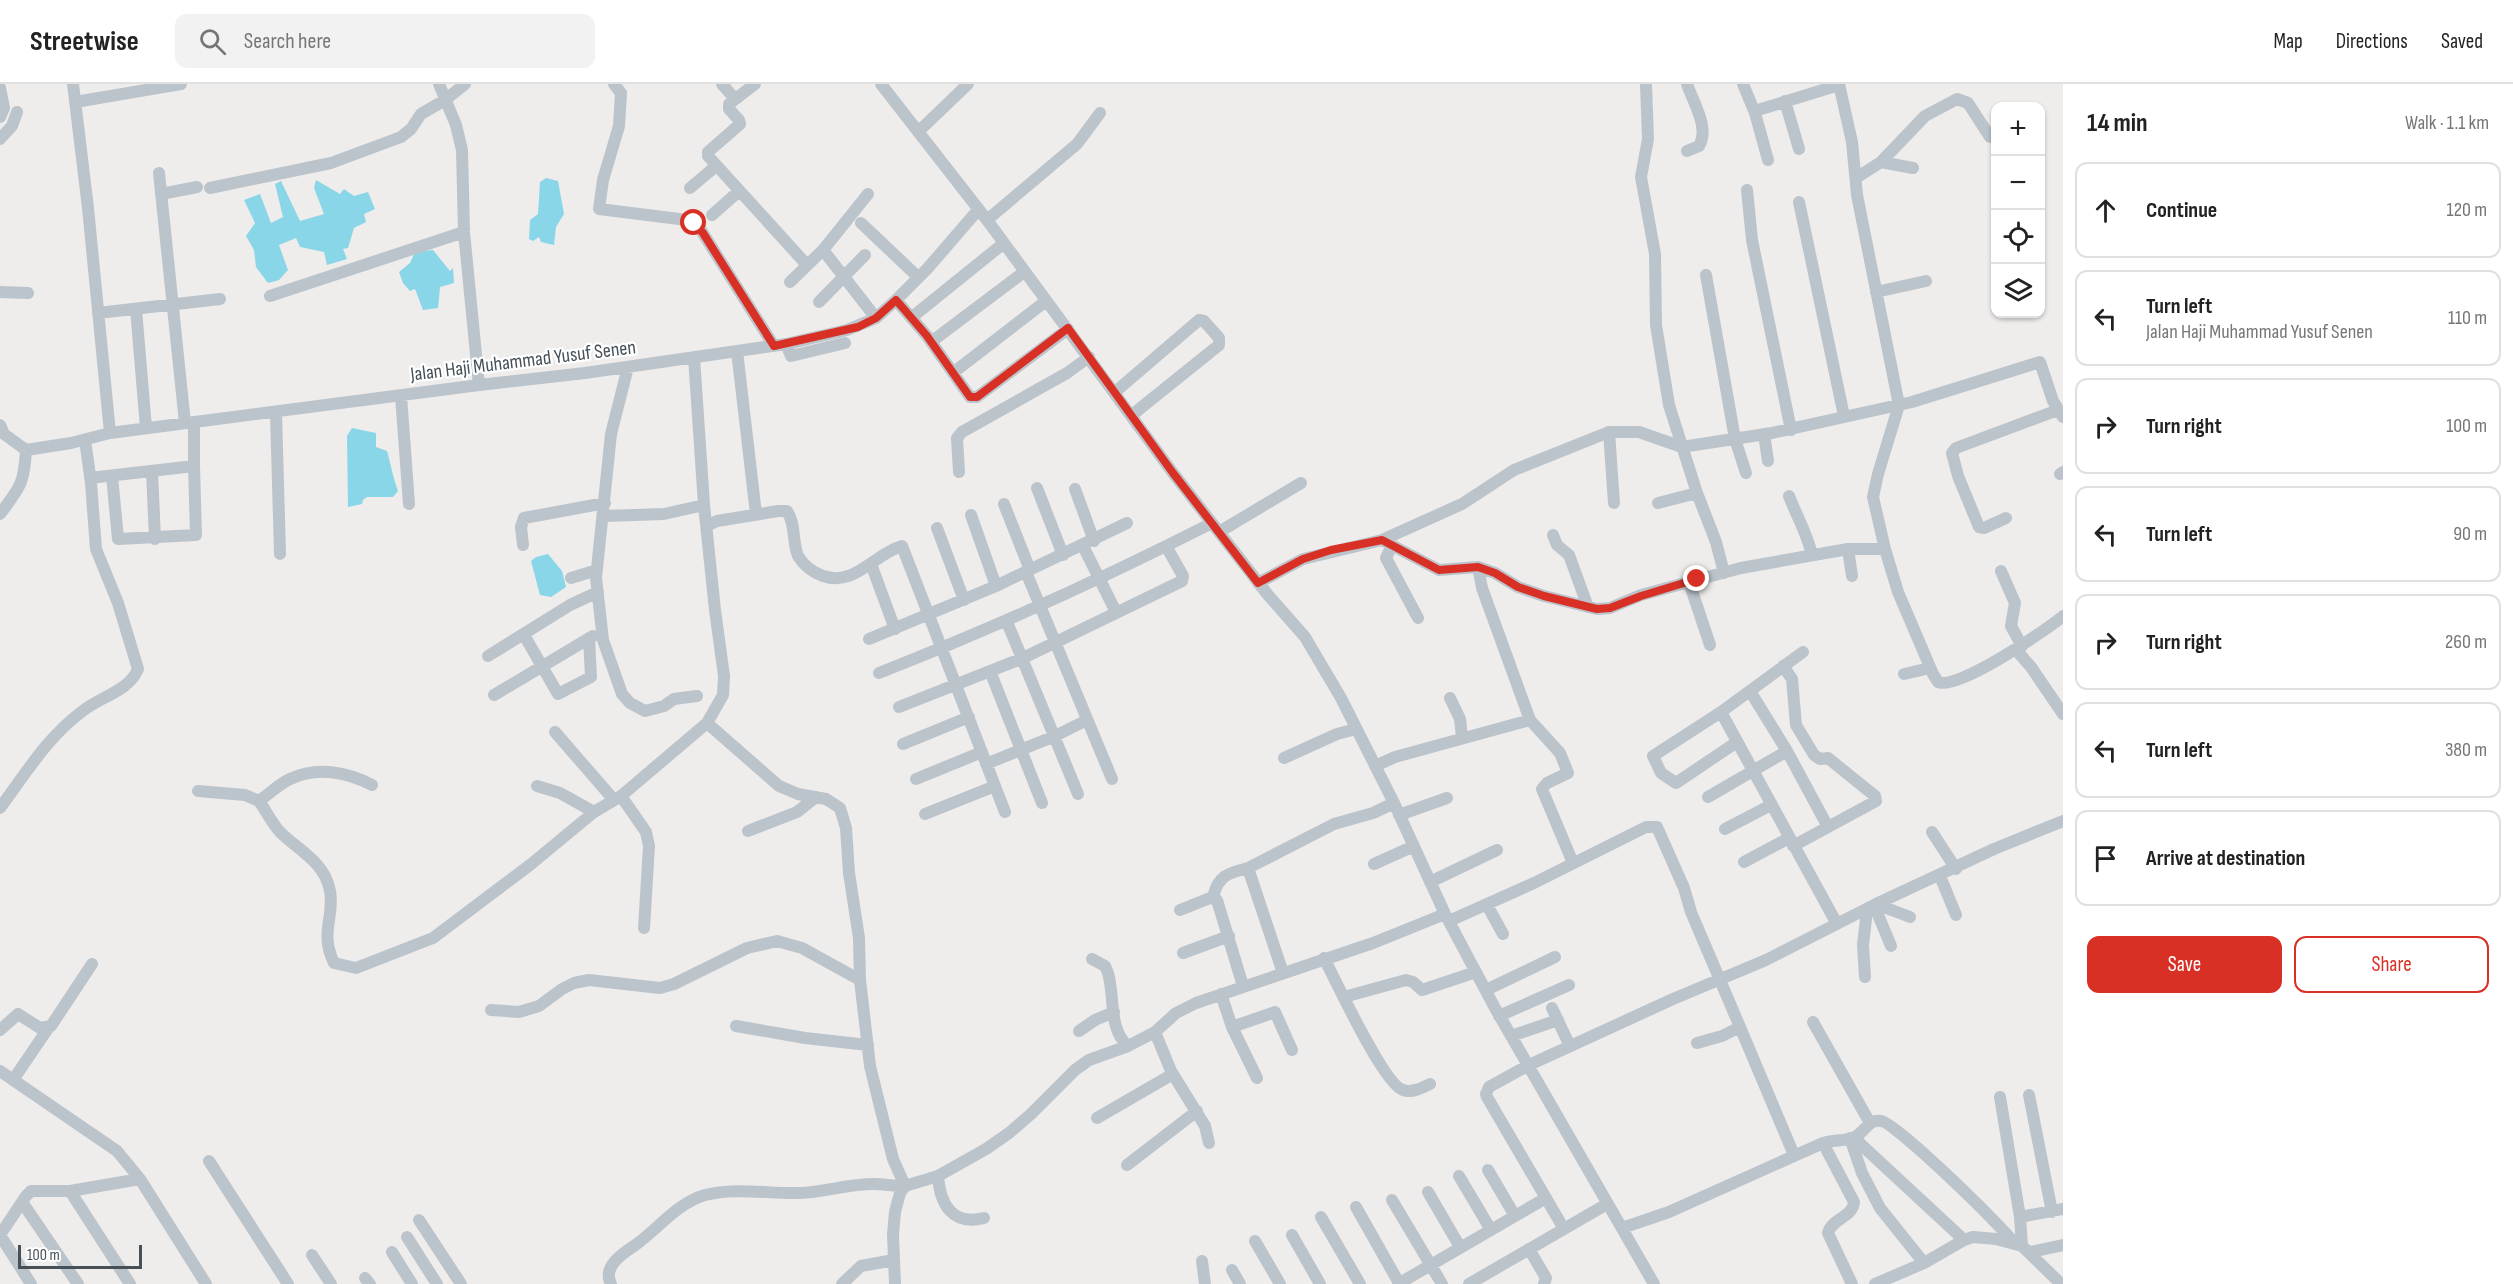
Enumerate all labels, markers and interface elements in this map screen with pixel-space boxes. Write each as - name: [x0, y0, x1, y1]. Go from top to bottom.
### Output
- search box: [175, 14, 595, 68]
- text: Streetwise: [30, 25, 139, 58]
- icon: search: [196, 25, 229, 58]
- text: Search here: [244, 28, 331, 55]
- text: Map: [2273, 29, 2303, 54]
- text: Directions: [2336, 29, 2408, 54]
- text: Saved: [2441, 29, 2483, 54]
- map controls: [1991, 102, 2045, 318]
- button: +: [1991, 102, 2045, 156]
- text: 14 min: [2087, 108, 2148, 139]
- text: Walk · 1.1 km: [2405, 111, 2489, 135]
- button: −: [1991, 156, 2045, 210]
- icon: ahead: [2089, 194, 2122, 227]
- text: Continue: [2146, 197, 2217, 224]
- text: 120 m: [2447, 198, 2487, 222]
- route start: [680, 209, 706, 235]
- button: locate: [1991, 210, 2045, 264]
- button: layers: [1991, 264, 2045, 318]
- text: Turn left: [2146, 293, 2212, 320]
- icon: left: [2089, 302, 2122, 335]
- text: 110 m: [2448, 306, 2487, 330]
- text: Jalan Haji Muhammad Yusuf Senen: [2146, 320, 2373, 344]
- street label: Jalan Haji Muhammad Yusuf Senen: [408, 335, 637, 387]
- icon: right: [2089, 410, 2122, 443]
- text: Turn right: [2146, 413, 2222, 440]
- text: 100 m: [2446, 414, 2487, 438]
- icon: left: [2089, 518, 2122, 551]
- text: Turn left: [2146, 521, 2212, 548]
- text: 90 m: [2453, 522, 2487, 546]
- route end: [1683, 565, 1709, 591]
- icon: right: [2089, 626, 2122, 659]
- text: Turn right: [2146, 629, 2222, 656]
- text: 260 m: [2445, 630, 2487, 654]
- icon: left: [2089, 734, 2122, 767]
- text: Turn left: [2146, 737, 2212, 764]
- text: 380 m: [2445, 738, 2487, 762]
- icon: arrive: [2089, 842, 2122, 875]
- text: Arrive at destination: [2146, 845, 2305, 872]
- button: Save: [2087, 936, 2282, 993]
- button: Share: [2294, 936, 2489, 993]
- scale bar: [18, 1242, 142, 1270]
- text: 100 m: [27, 1246, 60, 1265]

